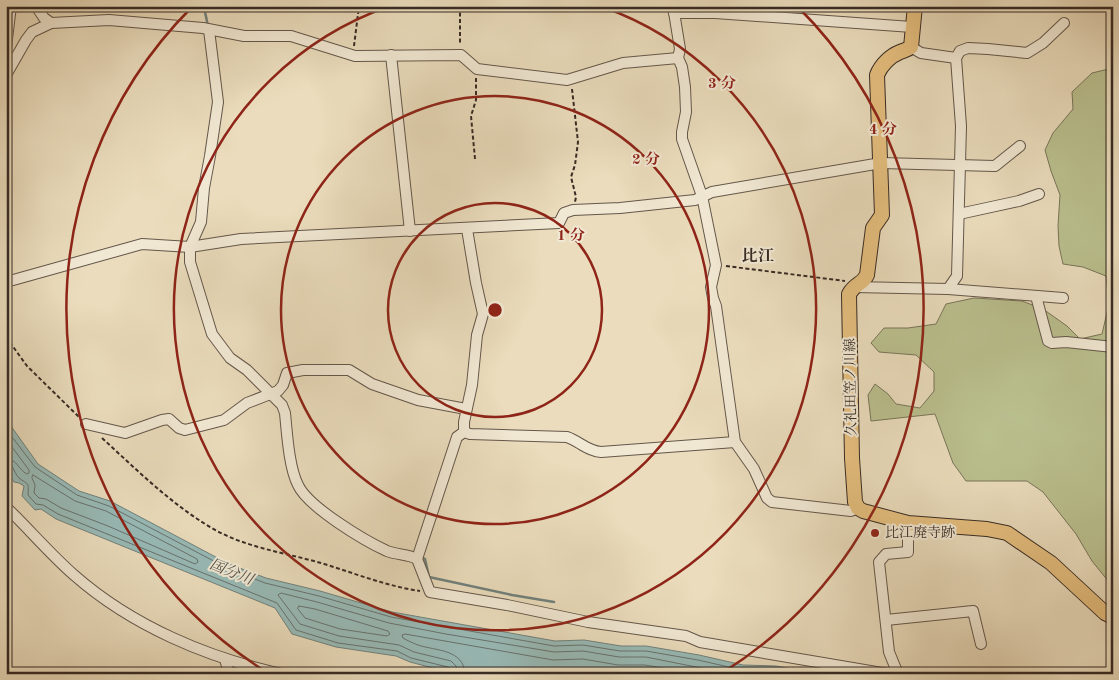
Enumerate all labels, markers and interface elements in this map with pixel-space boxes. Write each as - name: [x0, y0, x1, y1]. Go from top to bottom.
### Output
- text: 3 分: [708, 75, 736, 92]
- text: 4 分: [869, 121, 897, 138]
- text: 2 分: [632, 151, 660, 168]
- text: 1 分: [557, 227, 585, 244]
- district label: 比江: [742, 247, 774, 265]
- centre of rings: [486, 301, 504, 319]
- street label: 久礼田笠ノ川線: [842, 338, 859, 436]
- place label: 比江廃寺跡: [885, 525, 955, 540]
- marker: 比江廃寺跡: [869, 527, 881, 539]
- water label: 国分川: [207, 556, 257, 589]

